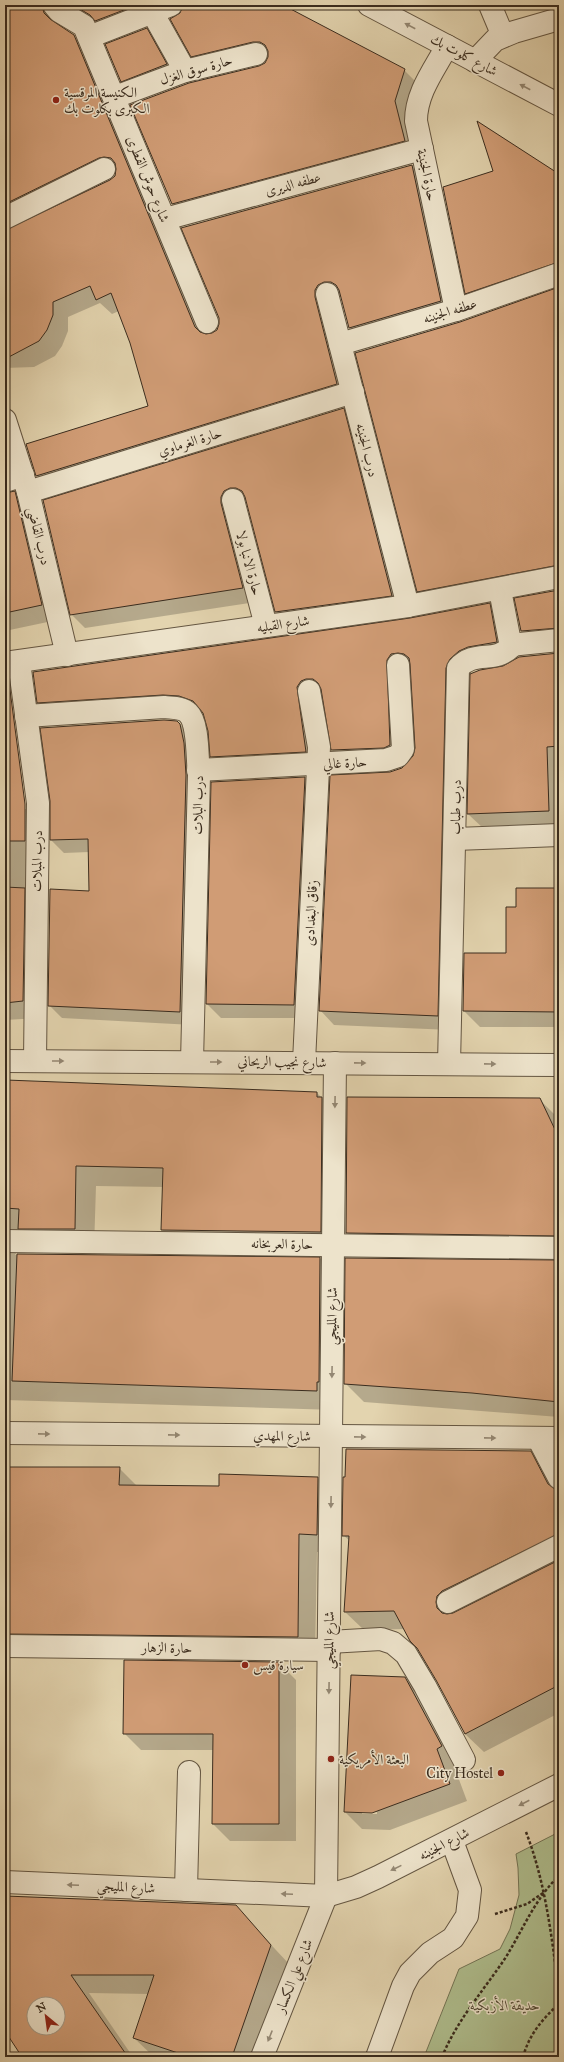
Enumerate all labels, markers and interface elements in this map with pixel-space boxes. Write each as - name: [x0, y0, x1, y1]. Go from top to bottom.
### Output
- one-way arrow: [404, 23, 415, 30]
- street label: شارع كلوت بك: [426, 30, 500, 82]
- street label: حارة سوق الغزل: [158, 52, 234, 88]
- place label: الكنيسة المرقسية الكبرى بكلوت بك: [64, 84, 149, 117]
- one-way arrow: [519, 84, 530, 90]
- marker: الكنيسة المرقسية الكبرى بكلوت بك: [51, 95, 61, 105]
- street label: شارع حوش القطرى: [120, 133, 173, 226]
- street label: حارة الجنينة: [413, 147, 441, 203]
- street label: عطفه الديرى: [263, 168, 323, 200]
- street label: عطفه الجنينه: [421, 295, 479, 327]
- street label: درب الجنينه: [352, 421, 382, 479]
- street label: حارة الغرماوي: [156, 424, 225, 463]
- street label: درب القاضي: [19, 505, 54, 568]
- street label: حارة الانبا بولا: [232, 529, 266, 597]
- street label: شارع القبليه: [256, 612, 311, 639]
- street label: حارة غالي: [322, 753, 368, 776]
- street label: درب البلات: [189, 775, 207, 835]
- street label: درب طباب: [447, 779, 465, 835]
- street label: درب المبلات: [28, 830, 46, 892]
- street label: زقاق البغدادى: [301, 879, 321, 947]
- street label: شارع نجيب الريحاني: [237, 1053, 327, 1074]
- one-way arrow: [52, 1058, 65, 1064]
- one-way arrow: [210, 1059, 223, 1065]
- one-way arrow: [354, 1060, 367, 1066]
- one-way arrow: [484, 1061, 497, 1067]
- one-way arrow: [332, 1096, 338, 1109]
- street label: حارة العربخانه: [251, 1235, 313, 1253]
- street label: شارع المليجي: [323, 1287, 345, 1345]
- one-way arrow: [329, 1366, 335, 1379]
- street label: شارع المهدي: [253, 1427, 311, 1448]
- one-way arrow: [38, 1430, 50, 1437]
- one-way arrow: [168, 1432, 181, 1438]
- one-way arrow: [354, 1434, 367, 1440]
- one-way arrow: [484, 1435, 497, 1441]
- one-way arrow: [328, 1496, 334, 1509]
- street label: شارع المليجي: [320, 1611, 342, 1669]
- street label: حارة الزهار: [139, 1639, 193, 1657]
- place label: سيارة قيس: [253, 1657, 304, 1675]
- marker: سيارة قيس: [240, 1660, 250, 1670]
- one-way arrow: [326, 1682, 332, 1695]
- place label: البعثة الأمريكية: [339, 1749, 409, 1769]
- marker: البعثة الأمريكية: [326, 1754, 336, 1764]
- place label: City Hostel: [426, 1765, 493, 1782]
- marker: City Hostel: [496, 1768, 506, 1778]
- one-way arrow: [519, 1800, 530, 1806]
- street label: شارع الجنينه: [416, 1824, 474, 1867]
- one-way arrow: [390, 1865, 402, 1871]
- street label: شارع المليجي: [96, 1877, 156, 1901]
- one-way arrow: [66, 1882, 79, 1888]
- one-way arrow: [280, 1891, 293, 1897]
- street label: شارع علي الكسار: [271, 1937, 320, 2019]
- park label: حديقة الأزبكية: [468, 1995, 540, 2014]
- north arrow: [26, 1996, 66, 2036]
- text: N: [34, 1999, 49, 2016]
- one-way arrow: [267, 2031, 273, 2042]

